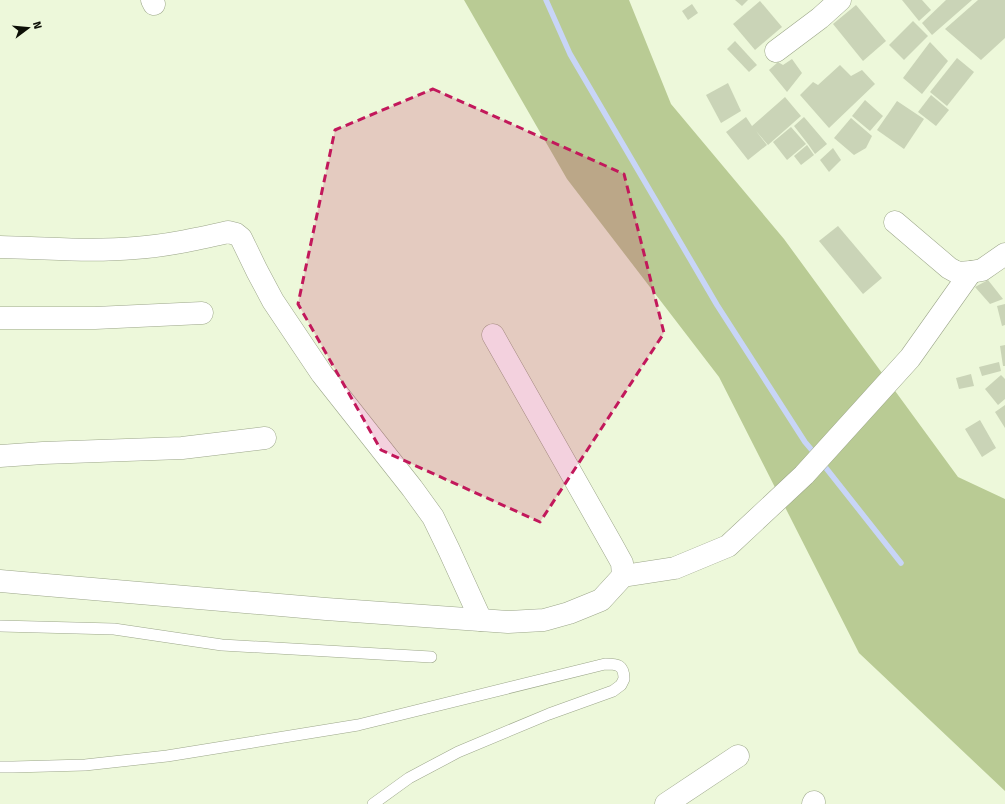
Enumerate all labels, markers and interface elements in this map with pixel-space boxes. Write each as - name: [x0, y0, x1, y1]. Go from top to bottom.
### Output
- north arrow: [8, 8, 48, 48]
- text: N: [30, 20, 44, 31]

